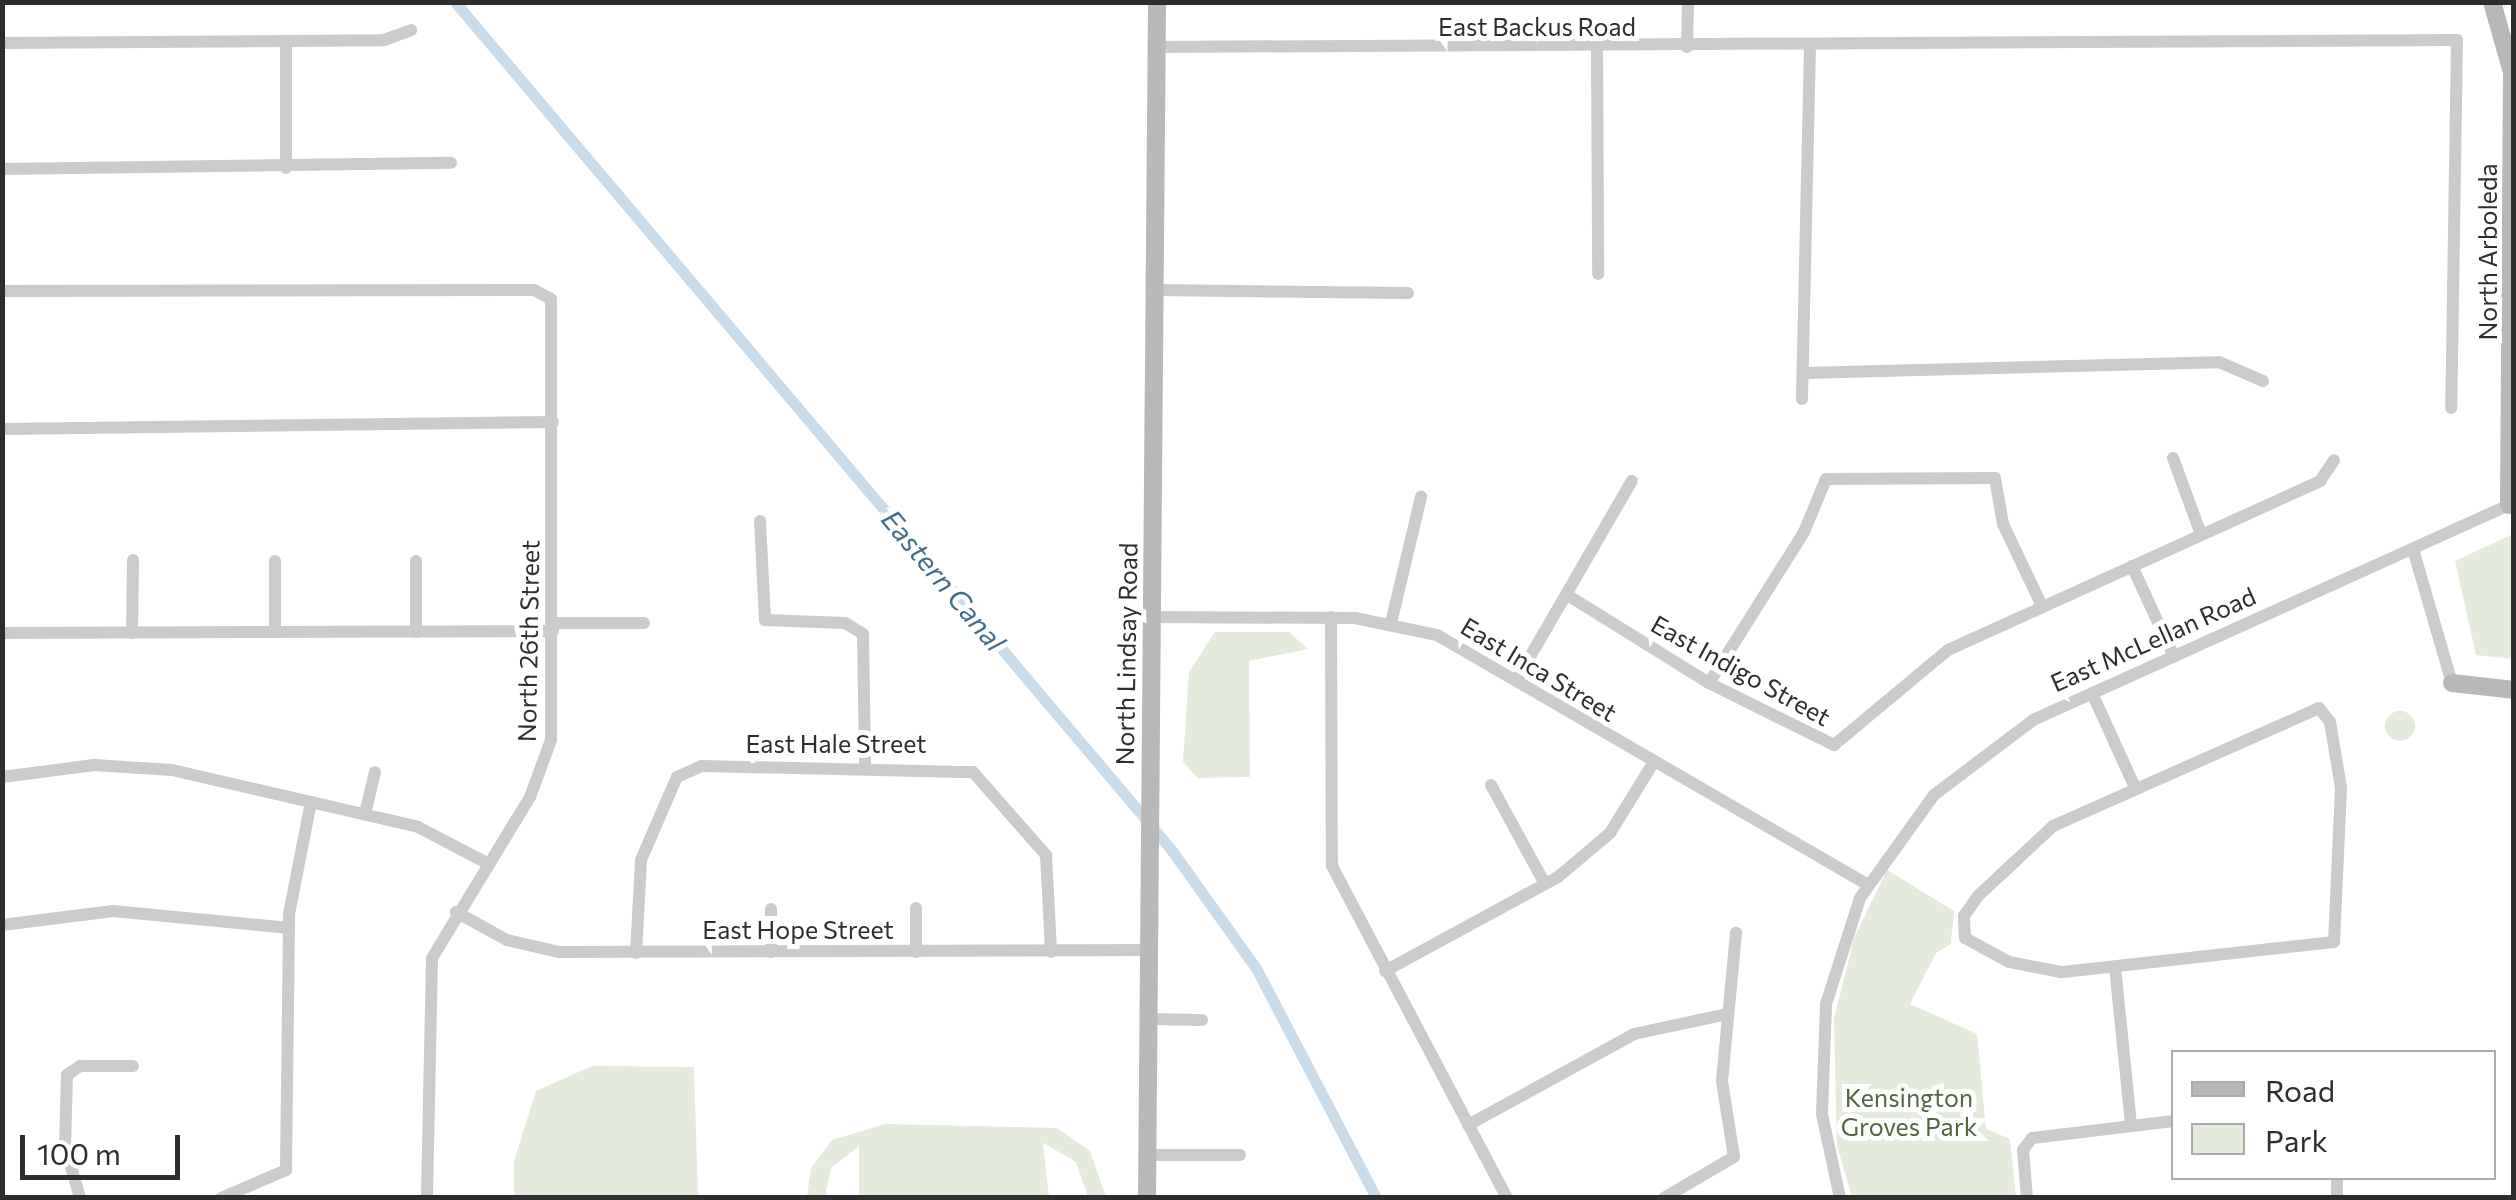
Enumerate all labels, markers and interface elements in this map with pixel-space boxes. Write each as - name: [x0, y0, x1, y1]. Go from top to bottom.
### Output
- street label: East Backus Road: [1438, 11, 1636, 41]
- street label: North Arboleda: [2472, 163, 2502, 341]
- water label: Eastern Canal: [875, 502, 1013, 658]
- street label: North 26th Street: [511, 540, 545, 742]
- street label: North Lindsay Road: [1109, 542, 1143, 766]
- street label: East McLellan Road: [2046, 580, 2260, 698]
- street label: East Indigo Street: [1646, 608, 1836, 732]
- street label: East Inca Street: [1456, 611, 1622, 727]
- street label: East Hale Street: [745, 728, 927, 758]
- street label: East Hope Street: [702, 914, 894, 944]
- legend: [2171, 1050, 2496, 1180]
- text: Road: [2265, 1071, 2335, 1108]
- park label: Kensington Groves Park: [1841, 1083, 1977, 1142]
- scale bar: [25, 1115, 185, 1177]
- text: Park: [2265, 1121, 2328, 1158]
- text: 100 m: [37, 1134, 121, 1171]

